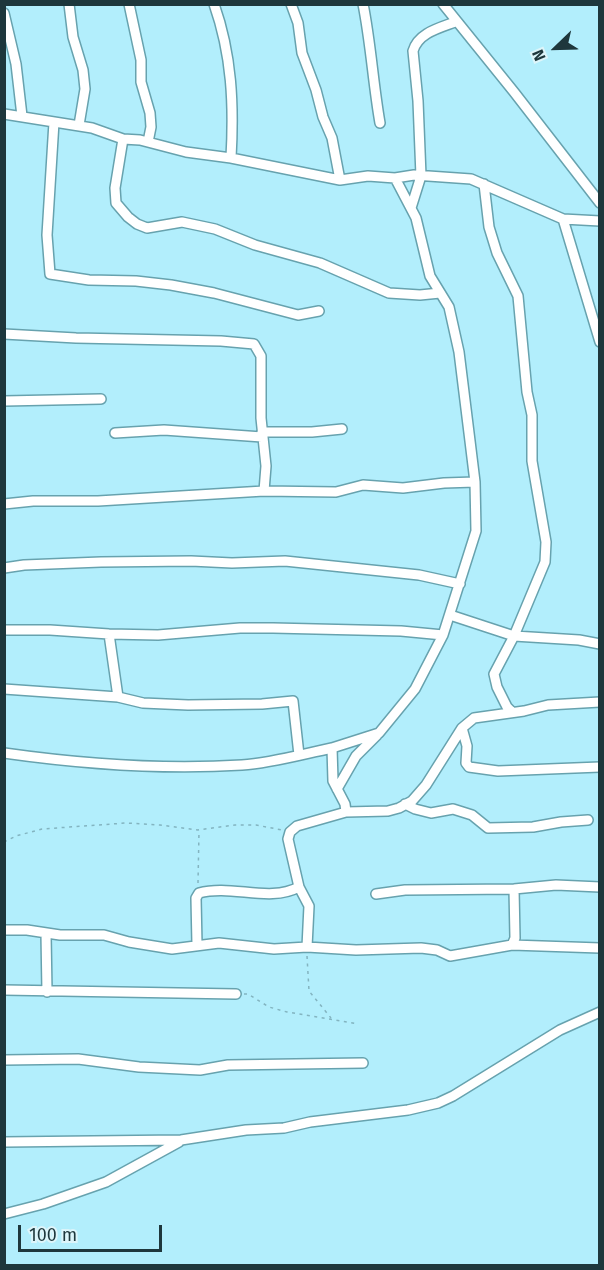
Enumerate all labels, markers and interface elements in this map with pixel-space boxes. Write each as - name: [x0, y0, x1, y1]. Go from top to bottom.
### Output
- north arrow: [526, 18, 586, 78]
- text: N: [528, 47, 550, 64]
- scale bar: [21, 1213, 165, 1251]
- text: 100 m: [29, 1224, 77, 1246]

